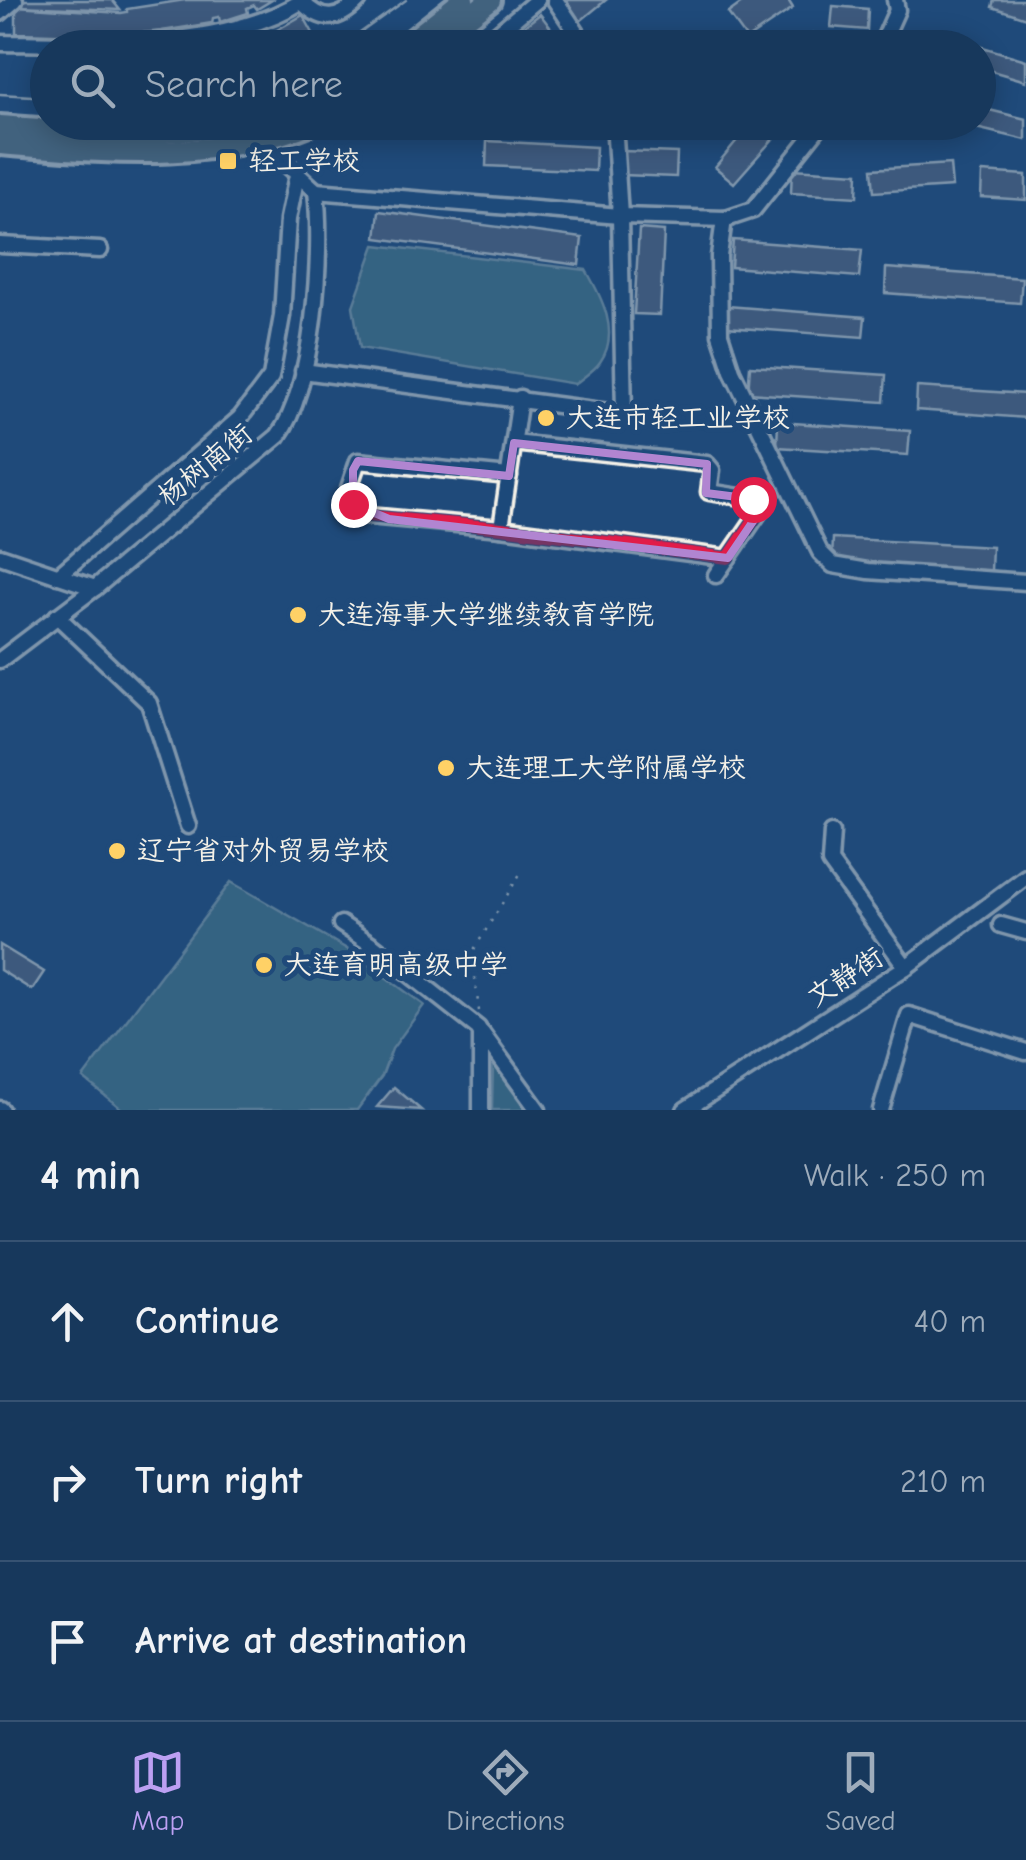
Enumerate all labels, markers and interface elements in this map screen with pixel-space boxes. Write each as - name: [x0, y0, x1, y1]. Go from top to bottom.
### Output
- search box: [30, 30, 996, 140]
- icon: search: [65, 58, 120, 113]
- text: Search here: [145, 63, 343, 107]
- place label: 轻工学校: [248, 145, 360, 177]
- marker: 轻工学校: [217, 150, 239, 172]
- place label: 大连市轻工业学校: [566, 402, 790, 434]
- marker: 大连市轻工业学校: [535, 407, 557, 429]
- street label: 杨树南街: [151, 417, 259, 513]
- route start: [731, 477, 777, 523]
- route end: [331, 482, 377, 528]
- place label: 大连海事大学继续教育学院: [318, 599, 654, 631]
- marker: 大连海事大学继续教育学院: [287, 604, 309, 626]
- place label: 大连理工大学附属学校: [466, 752, 746, 784]
- marker: 大连理工大学附属学校: [435, 757, 457, 779]
- place label: 辽宁省对外贸易学校: [137, 835, 389, 867]
- marker: 辽宁省对外贸易学校: [106, 840, 128, 862]
- street label: 文静街: [801, 941, 889, 1013]
- place label: 大连育明高级中学: [284, 949, 508, 981]
- marker: 大连育明高级中学: [253, 954, 275, 976]
- text: 4 min: [40, 1151, 141, 1200]
- text: Walk · 250 m: [804, 1157, 986, 1194]
- icon: ahead: [40, 1294, 95, 1349]
- text: Continue: [135, 1299, 279, 1343]
- text: 40 m: [914, 1303, 986, 1340]
- icon: right: [40, 1454, 95, 1509]
- text: Turn right: [135, 1459, 302, 1503]
- text: 210 m: [900, 1463, 986, 1500]
- icon: arrive: [40, 1614, 95, 1669]
- text: Arrive at destination: [135, 1619, 467, 1663]
- tab: Map: [130, 1745, 185, 1837]
- tab: Directions: [446, 1745, 565, 1837]
- tab: Saved: [826, 1745, 896, 1837]

